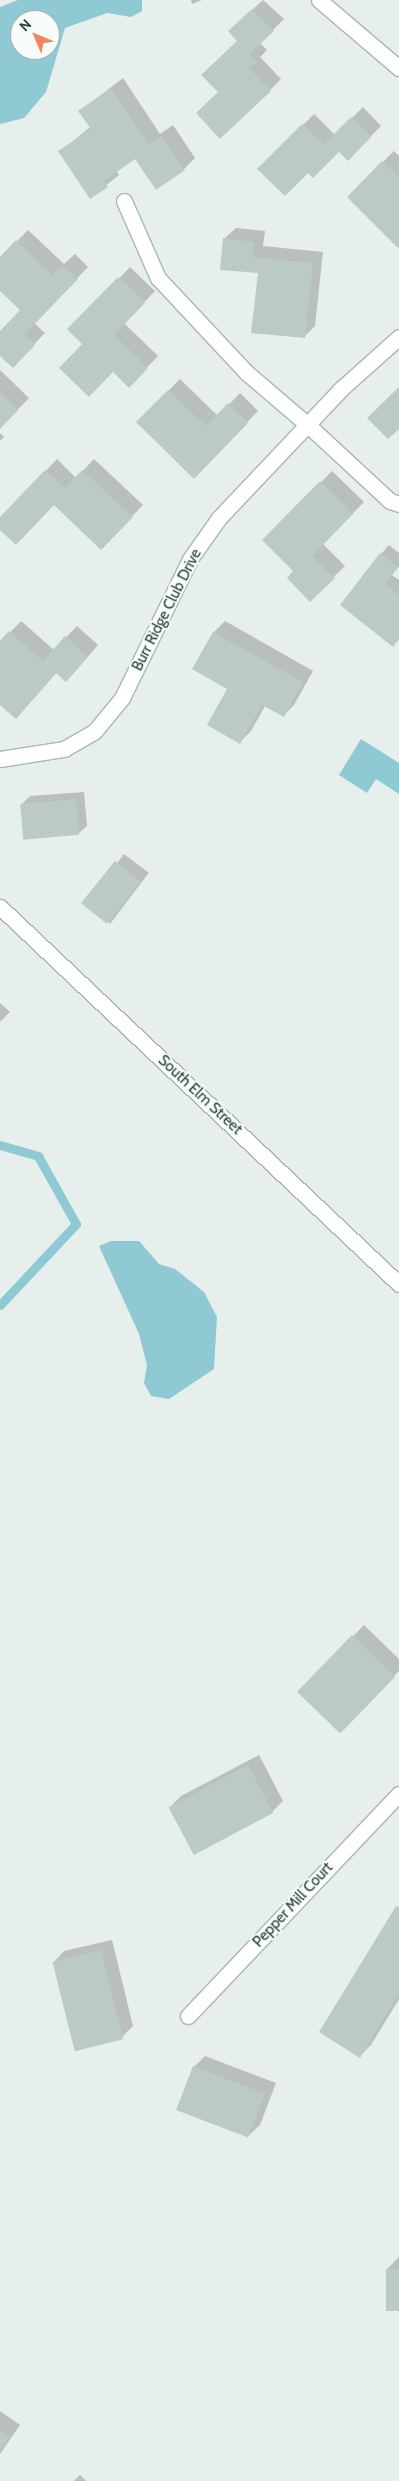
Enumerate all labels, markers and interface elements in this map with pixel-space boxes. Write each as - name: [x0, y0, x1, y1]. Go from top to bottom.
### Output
- north arrow: [10, 10, 60, 60]
- text: N: [15, 15, 35, 35]
- street label: Burr Ridge Club Drive: [128, 546, 206, 674]
- street label: South Elm Street: [154, 1051, 246, 1139]
- street label: Pepper Mill Court: [249, 1859, 337, 1951]

